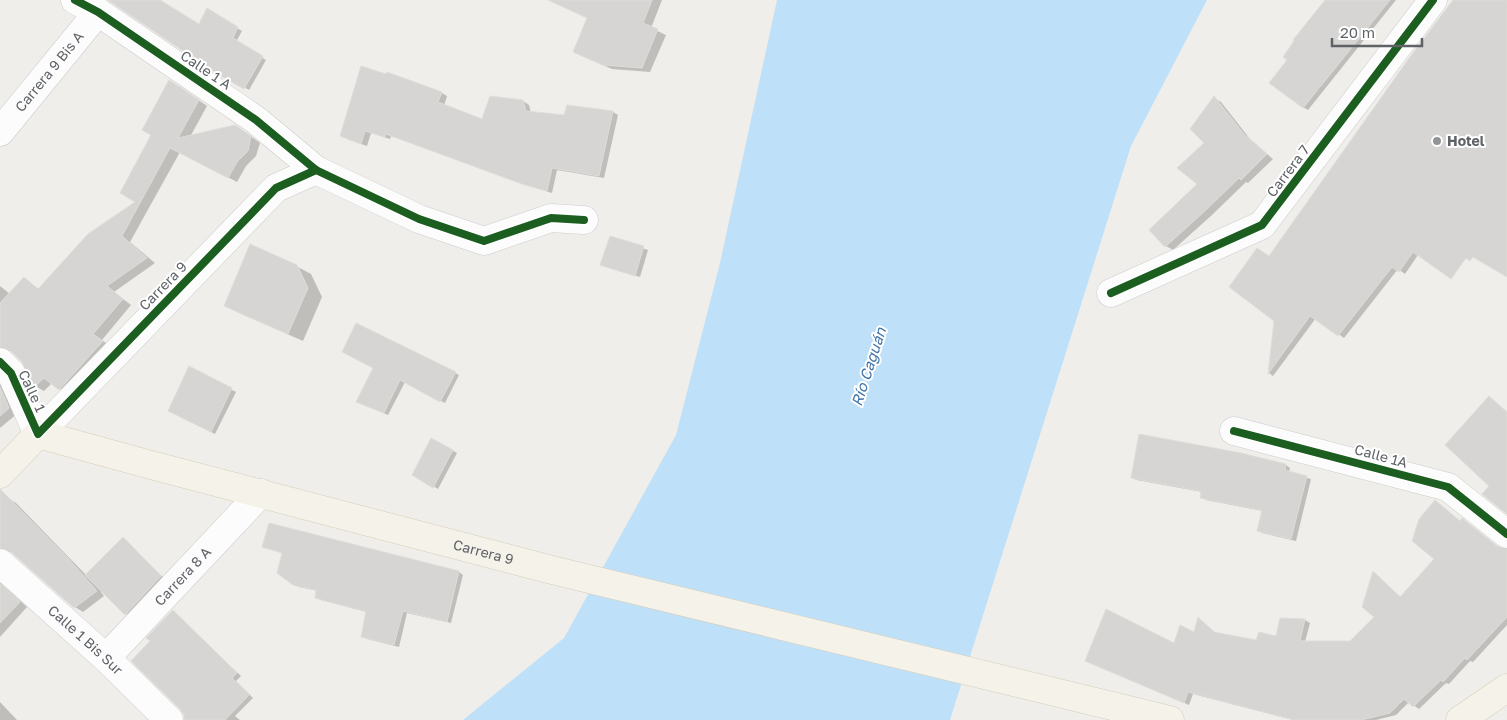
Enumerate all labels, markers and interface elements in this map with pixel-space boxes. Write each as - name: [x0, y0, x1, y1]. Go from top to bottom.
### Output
- scale bar: [1332, 15, 1422, 47]
- text: 20 m: [1340, 23, 1375, 41]
- street label: Carrera 9 Bis A: [11, 27, 87, 115]
- street label: Calle 1 A: [178, 46, 235, 93]
- place label: Hotel: [1447, 132, 1485, 149]
- marker: Hotel: [1431, 135, 1443, 147]
- street label: Carrera 7: [1263, 141, 1313, 200]
- street label: Carrera 9: [135, 258, 190, 314]
- water label: Río Caguán: [847, 324, 890, 409]
- street label: Calle 1: [15, 367, 50, 415]
- street label: Calle 1A: [1353, 440, 1410, 471]
- street label: Carrera 9: [452, 536, 516, 568]
- street label: Carrera 8 A: [151, 543, 214, 609]
- street label: Calle 1 Bis Sur: [45, 601, 127, 678]

